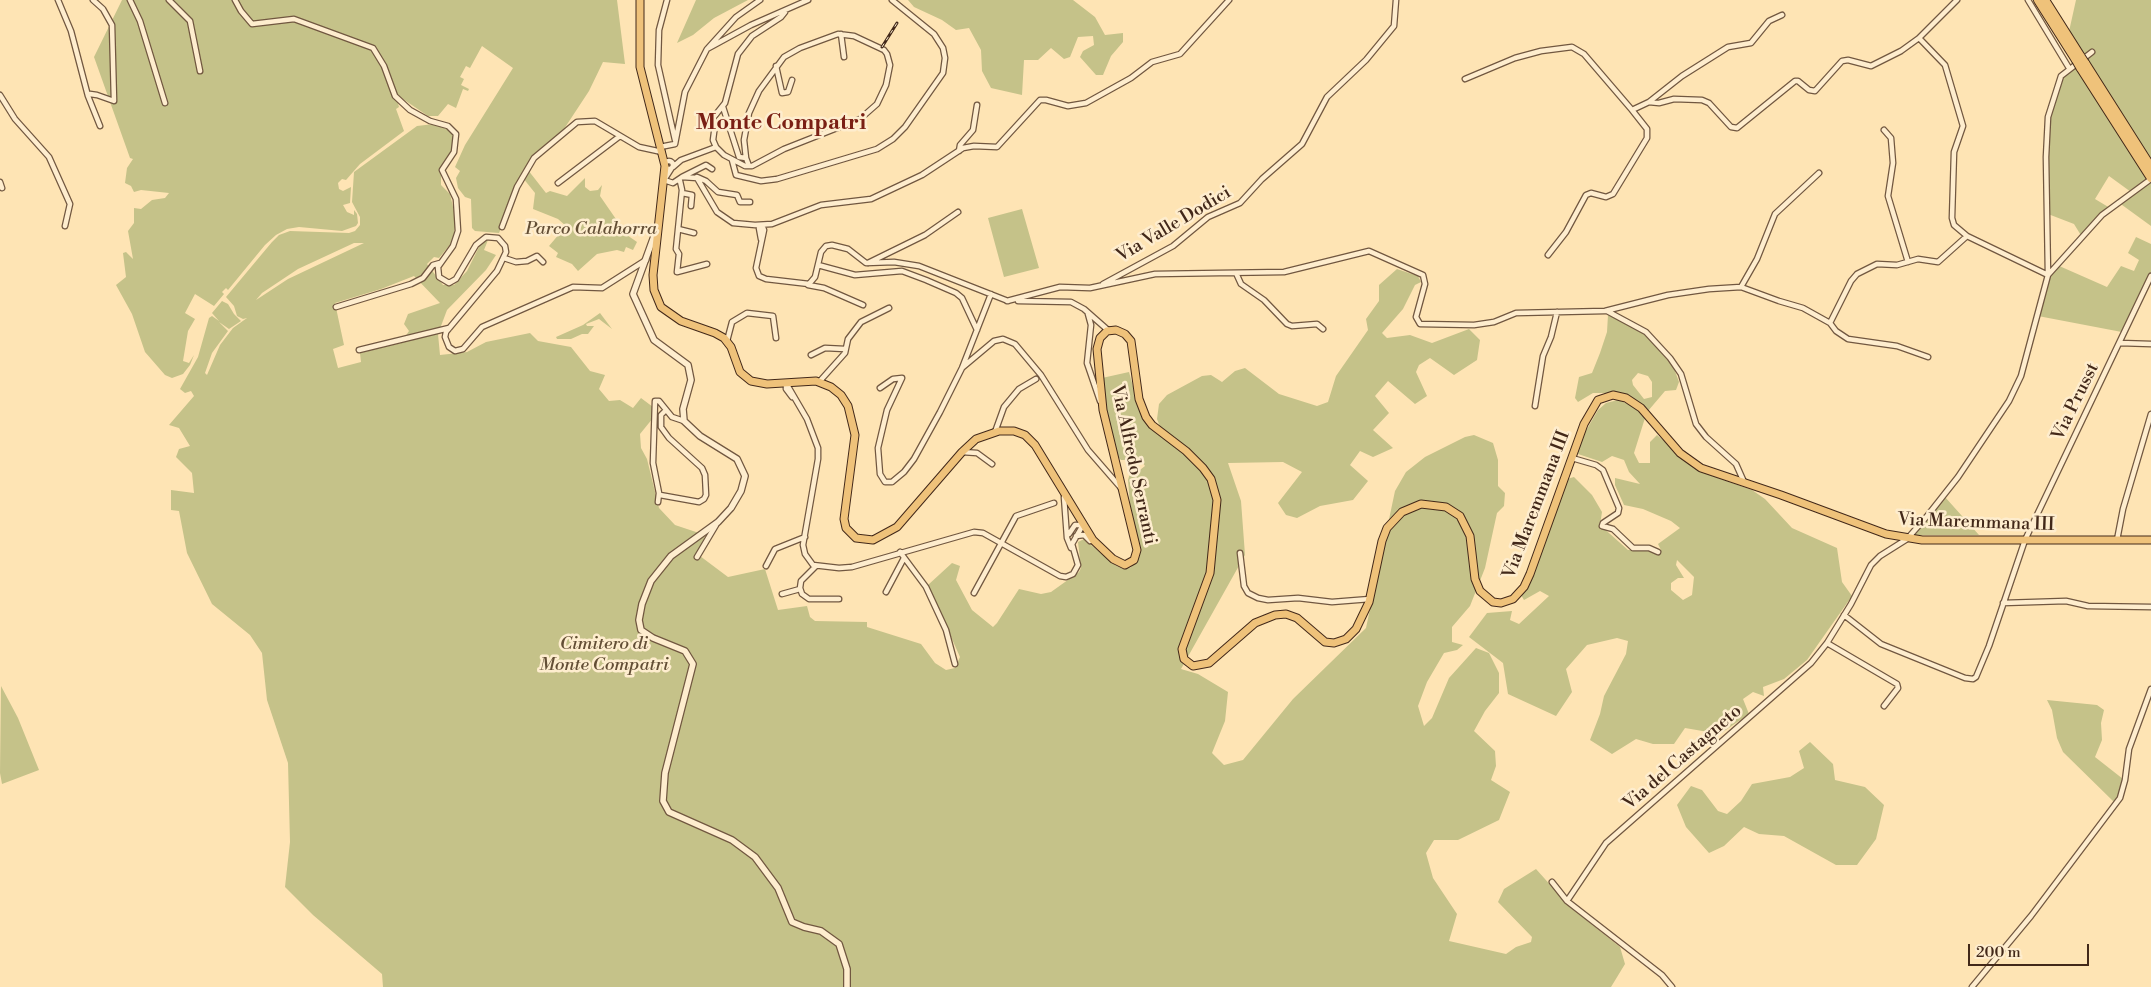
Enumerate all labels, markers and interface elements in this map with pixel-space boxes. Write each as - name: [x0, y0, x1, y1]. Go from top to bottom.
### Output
- district label: Monte Compatri: [696, 111, 866, 137]
- street label: Via Valle Dodici: [1113, 182, 1235, 268]
- park label: Parco Calahorra: [525, 219, 657, 241]
- street label: Via Prusst: [2048, 360, 2104, 444]
- street label: Via Alfredo Serranti: [1105, 383, 1161, 547]
- street label: Via Maremmana III: [1499, 428, 1575, 582]
- street label: Via Maremmana III: [1897, 509, 2055, 537]
- park label: Cimitero di Monte Compatri: [539, 634, 669, 676]
- street label: Via del Castagneto: [1619, 701, 1747, 815]
- scale bar: [1971, 934, 2092, 966]
- text: 200 m: [1976, 943, 2021, 962]

